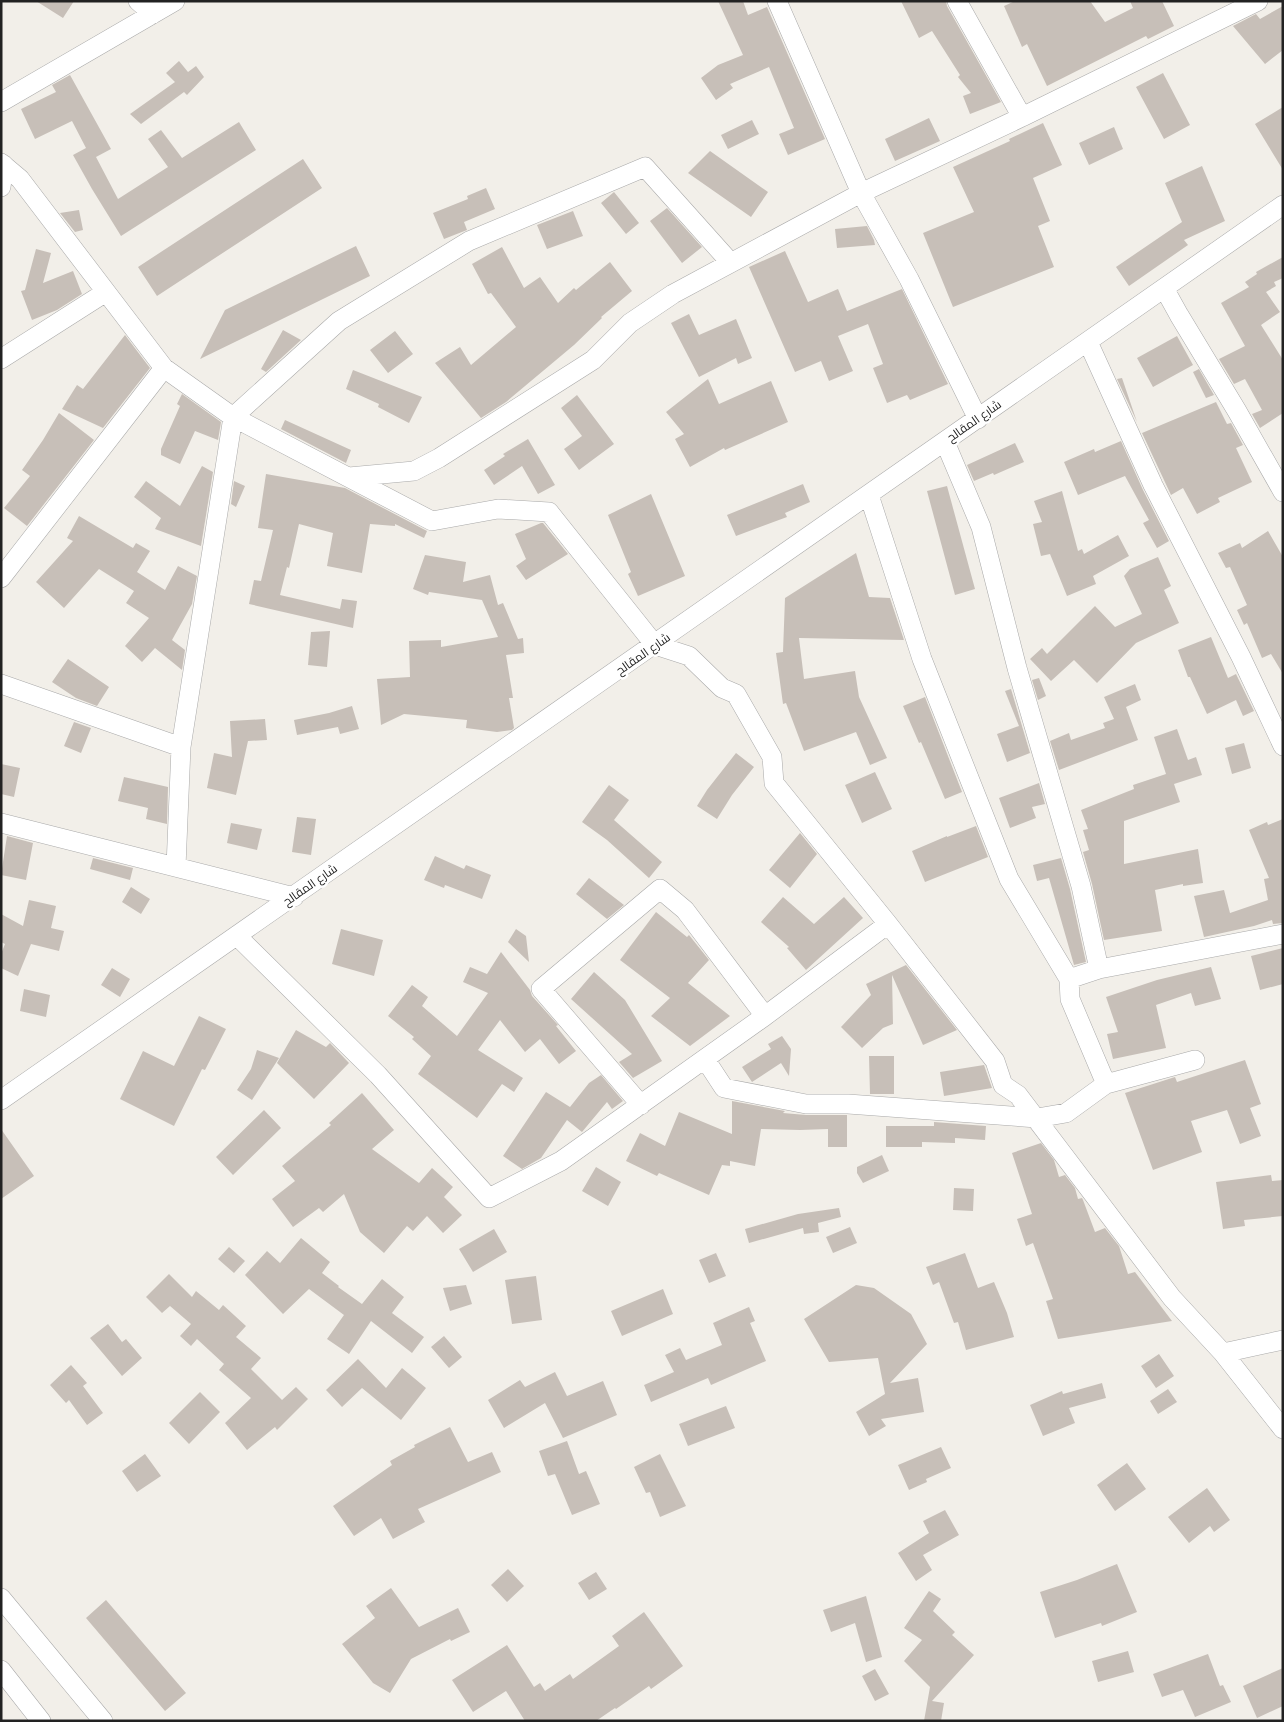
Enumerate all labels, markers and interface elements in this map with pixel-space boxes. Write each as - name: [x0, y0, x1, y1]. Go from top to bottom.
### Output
- street label: شارع المقالح: [944, 396, 1004, 446]
- street label: شارع المقالح: [613, 629, 673, 679]
- street label: شارع المقالح: [280, 860, 340, 910]

